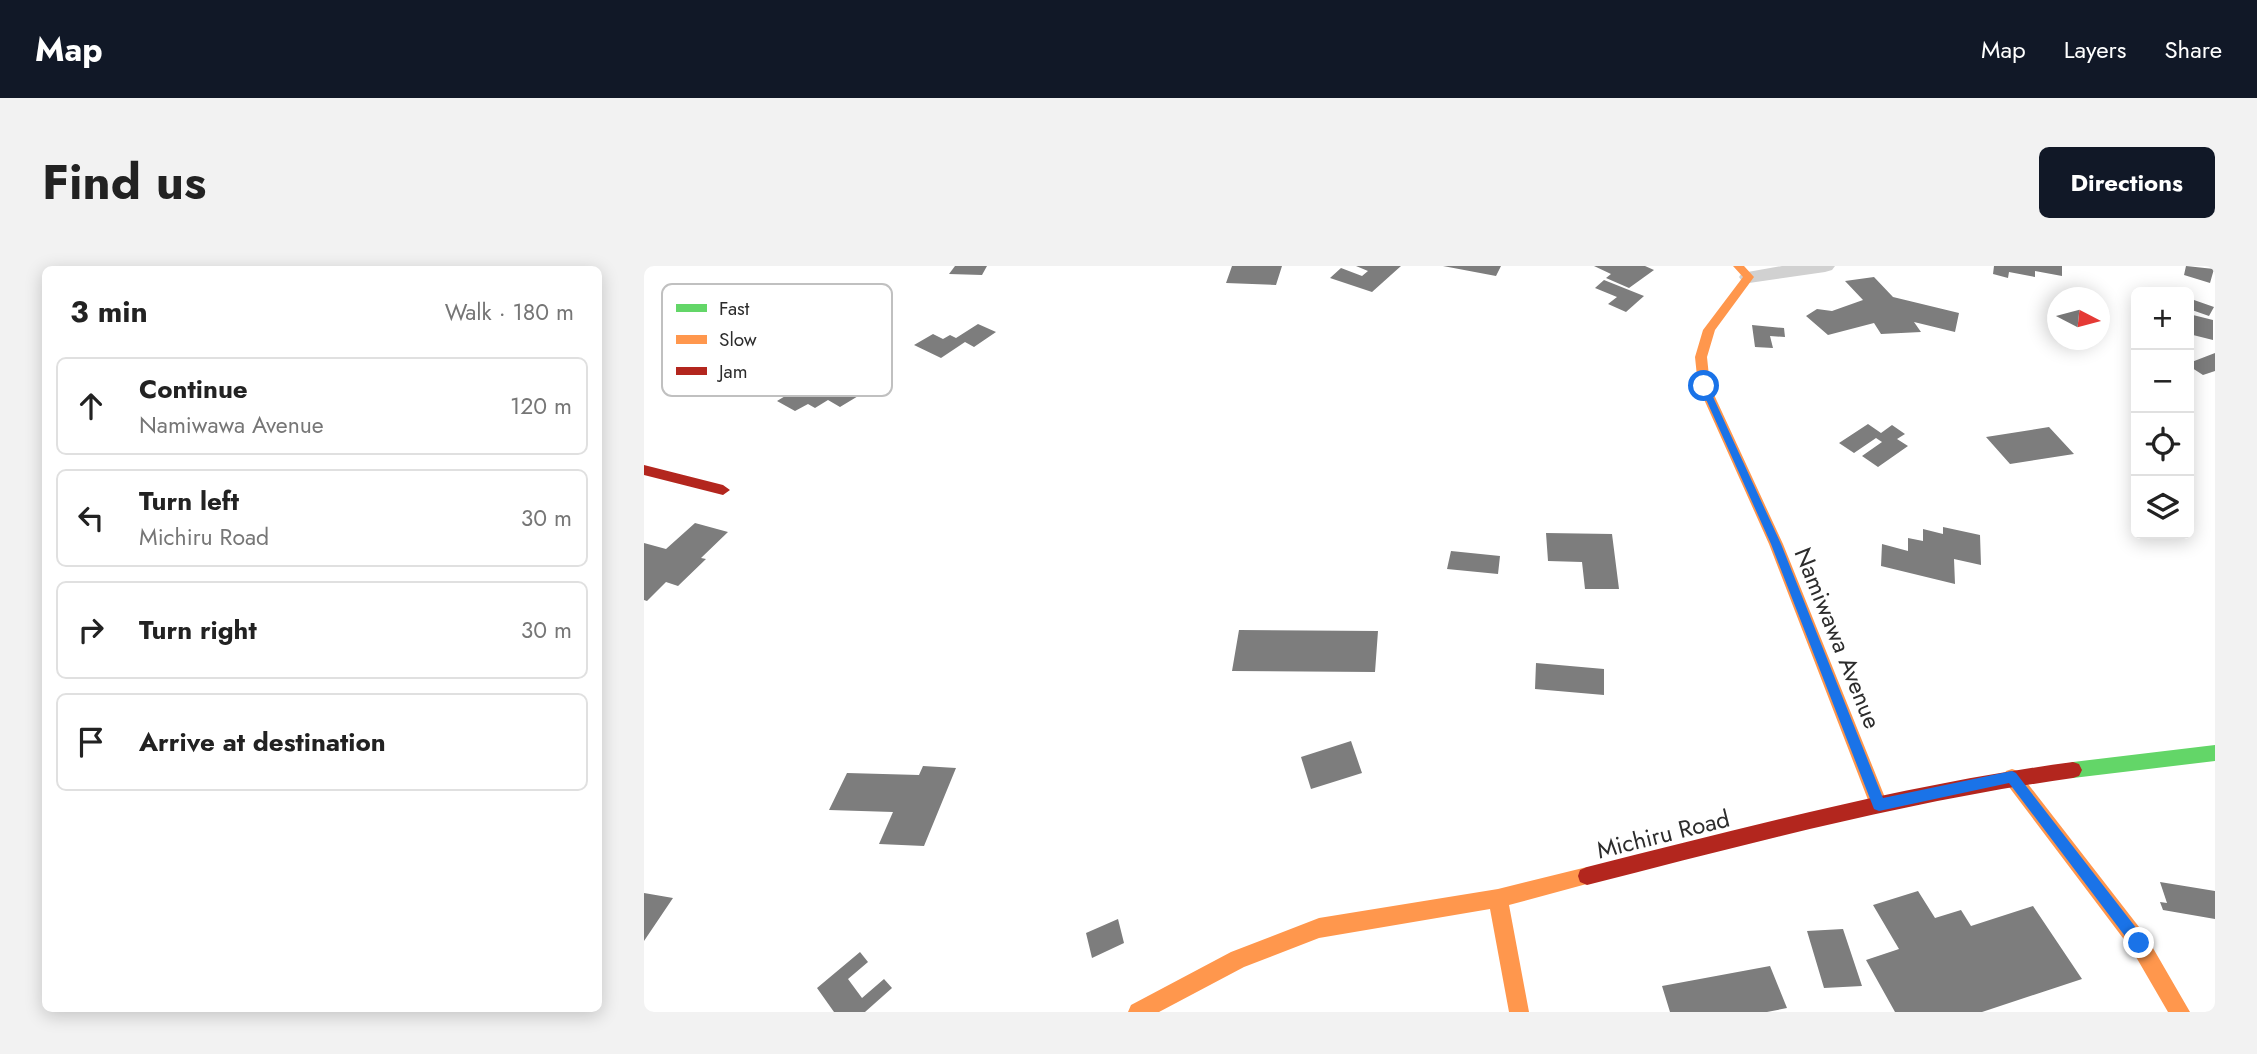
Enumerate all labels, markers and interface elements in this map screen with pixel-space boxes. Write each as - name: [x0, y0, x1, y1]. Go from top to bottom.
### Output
- text: Map: [35, 26, 103, 73]
- text: Map: [1981, 32, 2026, 67]
- text: Layers: [2064, 32, 2126, 67]
- text: Share: [2164, 32, 2222, 67]
- text: Find us: [42, 147, 206, 217]
- button: Directions: [2039, 147, 2215, 218]
- legend: [662, 284, 892, 396]
- north arrow: [2047, 287, 2110, 350]
- map controls: [2131, 287, 2194, 539]
- button: +: [2131, 287, 2194, 350]
- text: 3 min: [70, 290, 148, 333]
- text: Walk · 180 m: [445, 295, 574, 329]
- text: Fast: [719, 295, 750, 322]
- text: Slow: [719, 326, 757, 353]
- button: −: [2131, 350, 2194, 413]
- text: Jam: [716, 358, 748, 385]
- text: Continue: [139, 370, 248, 408]
- route start: [1688, 370, 1719, 401]
- icon: ahead: [72, 387, 110, 425]
- text: 120 m: [510, 389, 572, 423]
- text: Namiwawa Avenue: [139, 408, 324, 442]
- button: locate: [2131, 413, 2194, 476]
- button: layers: [2131, 476, 2194, 539]
- text: Turn left: [139, 482, 239, 520]
- icon: left: [72, 499, 110, 537]
- text: 30 m: [521, 501, 572, 535]
- text: Michiru Road: [139, 520, 269, 554]
- street label: Namiwawa Avenue: [1786, 542, 1890, 734]
- icon: right: [72, 611, 110, 649]
- text: Turn right: [139, 611, 257, 649]
- text: 30 m: [521, 613, 572, 647]
- icon: arrive: [72, 723, 110, 761]
- text: Arrive at destination: [139, 723, 386, 761]
- street label: Michiru Road: [1593, 801, 1733, 867]
- route end: [2123, 927, 2154, 958]

